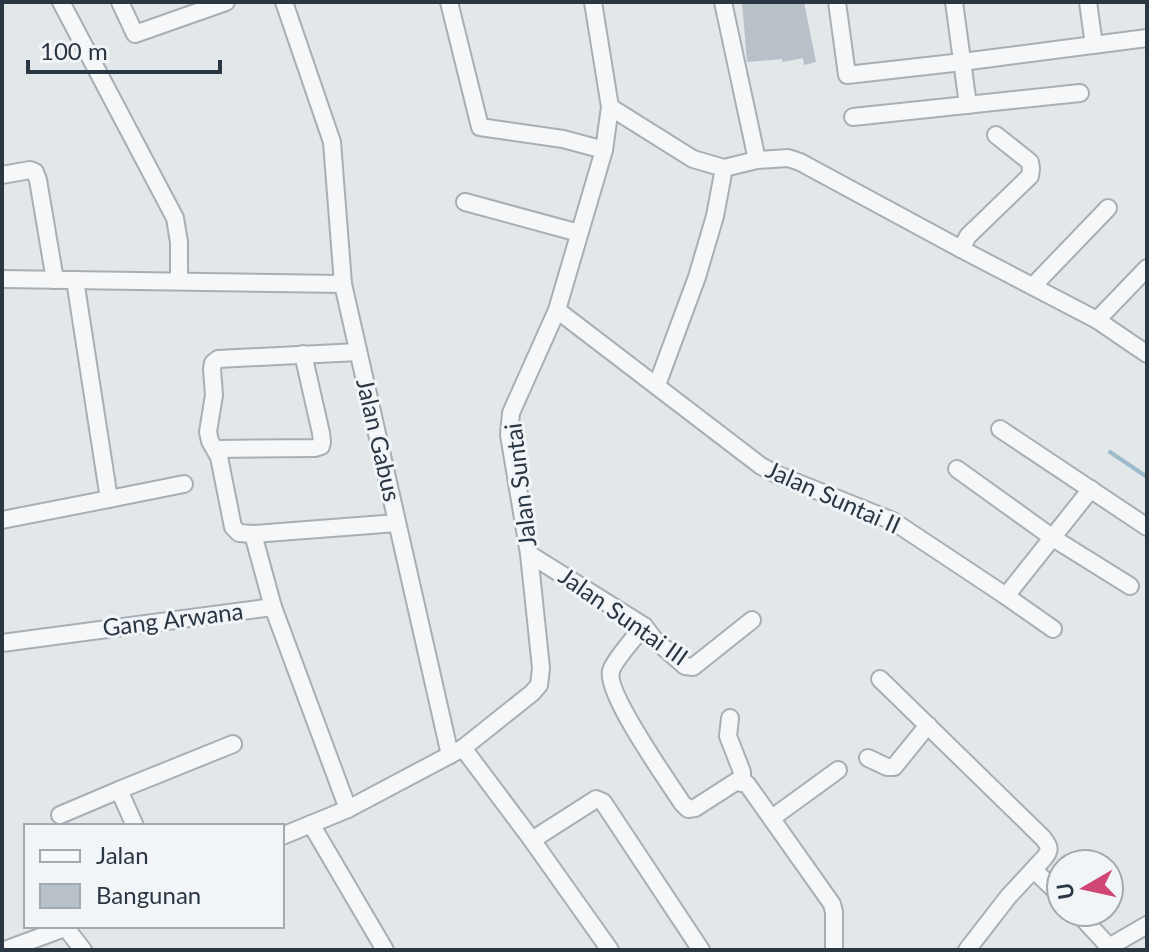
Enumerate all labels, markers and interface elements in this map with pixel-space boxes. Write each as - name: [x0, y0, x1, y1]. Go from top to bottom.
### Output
- scale bar: [28, 24, 220, 74]
- text: 100 m: [40, 36, 108, 65]
- street label: Jalan Gabus: [351, 375, 408, 504]
- street label: Jalan Suntai: [498, 422, 541, 549]
- street label: Jalan Suntai II: [762, 454, 905, 539]
- street label: Jalan Suntai III: [554, 561, 694, 671]
- street label: Gang Arwana: [101, 595, 245, 642]
- legend: [24, 824, 284, 928]
- text: Jalan: [96, 840, 149, 869]
- north arrow: [1045, 848, 1125, 928]
- text: Bangunan: [96, 880, 201, 909]
- text: U: [1050, 881, 1079, 901]

